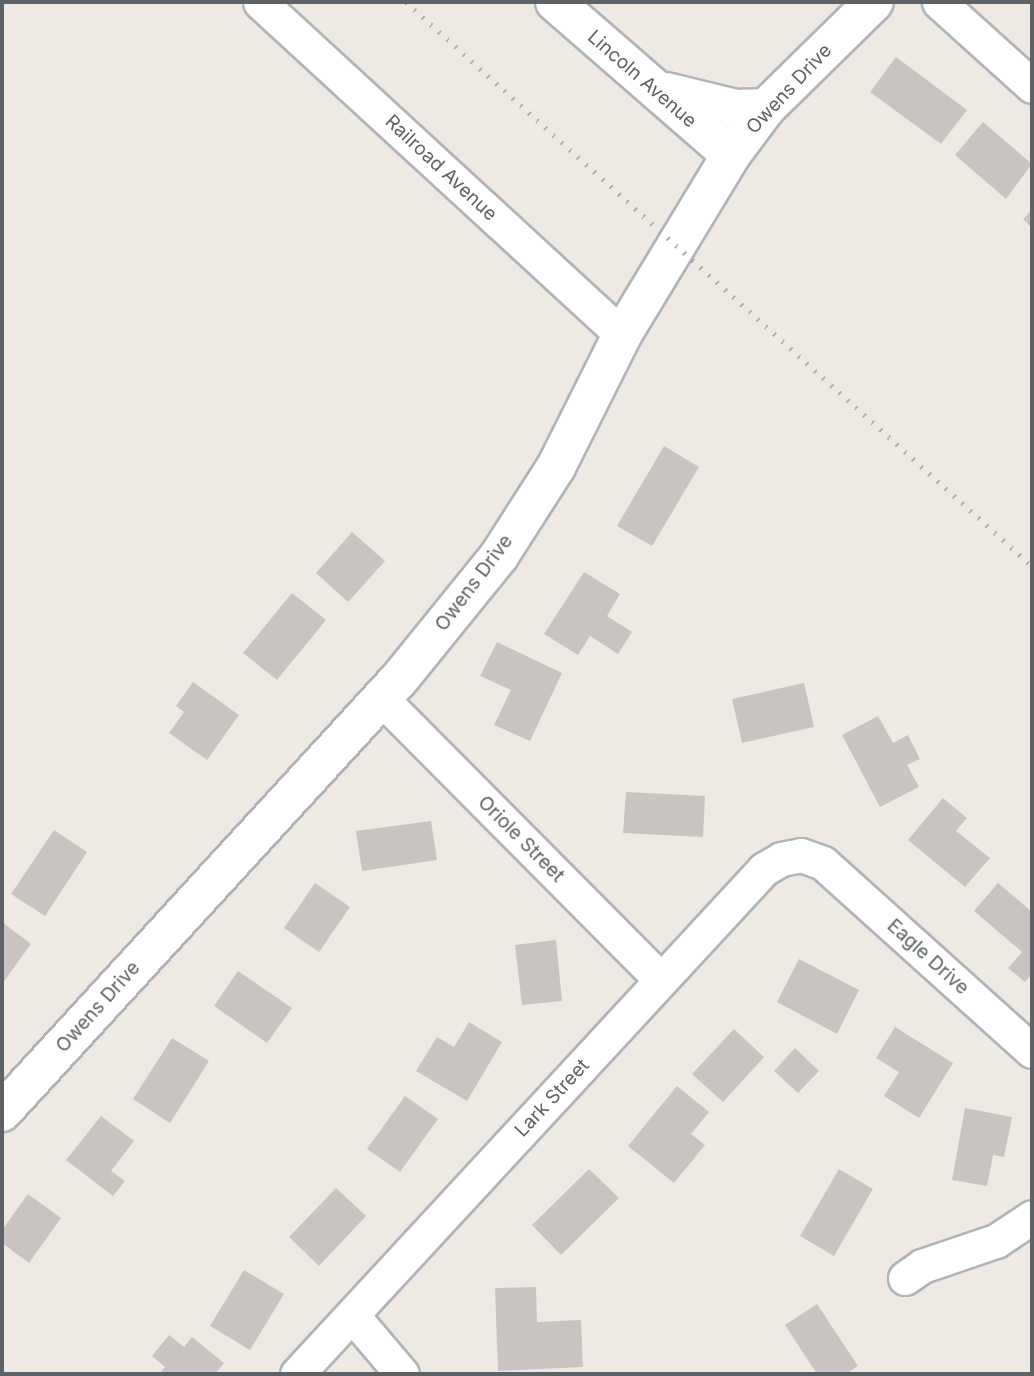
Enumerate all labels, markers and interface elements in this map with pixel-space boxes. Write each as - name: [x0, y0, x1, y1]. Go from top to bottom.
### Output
- street label: Lincoln Avenue: [583, 26, 701, 132]
- street label: Owens Drive: [742, 39, 836, 139]
- street label: Railroad Avenue: [380, 110, 502, 226]
- street label: Owens Drive: [430, 530, 518, 636]
- street label: Oriole Street: [473, 791, 569, 887]
- street label: Eagle Drive: [883, 914, 973, 1000]
- street label: Owens Drive: [51, 957, 145, 1057]
- street label: Lark Street: [510, 1054, 594, 1142]

